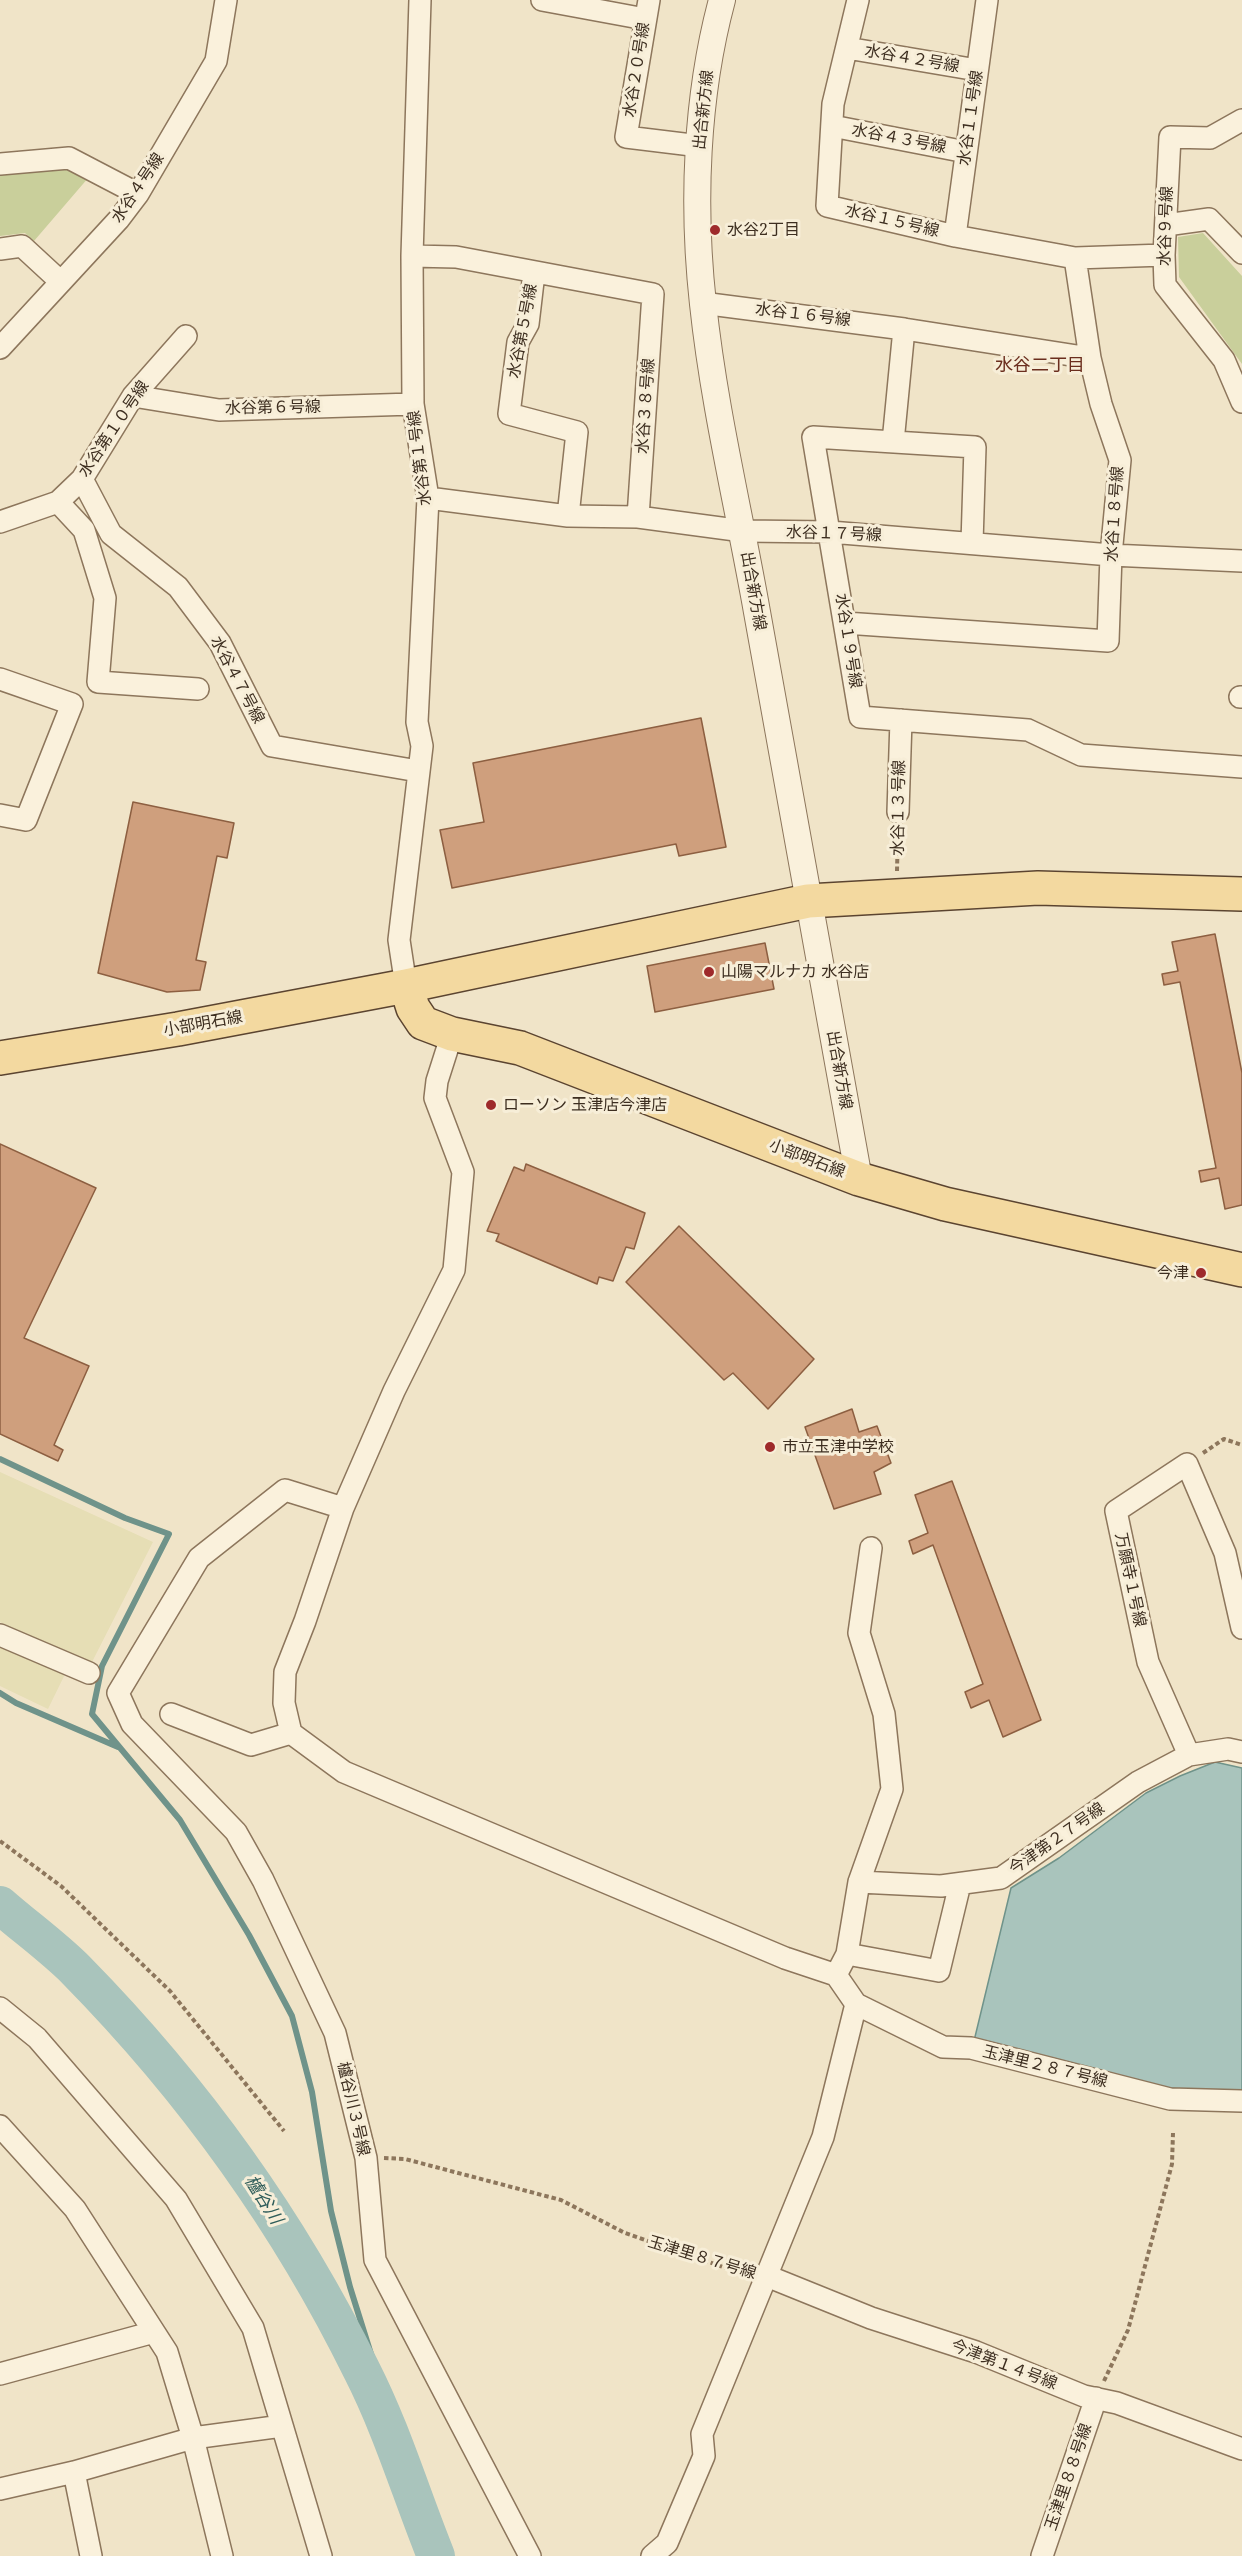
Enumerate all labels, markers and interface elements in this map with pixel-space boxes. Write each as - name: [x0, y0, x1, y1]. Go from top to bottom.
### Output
- street label: 水谷２０号線: [620, 21, 654, 119]
- street label: 水谷４２号線: [863, 41, 961, 77]
- street label: 出合新方線: [690, 69, 718, 151]
- street label: 水谷１１号線: [955, 69, 987, 167]
- street label: 水谷４３号線: [850, 120, 948, 158]
- street label: 水谷４号線: [108, 149, 168, 227]
- street label: 水谷９号線: [1155, 186, 1177, 266]
- street label: 水谷１５号線: [843, 201, 941, 241]
- place label: 水谷2丁目: [727, 220, 800, 240]
- marker: 水谷2丁目: [708, 223, 722, 237]
- street label: 水谷第５号線: [504, 282, 542, 380]
- street label: 水谷１６号線: [754, 300, 852, 330]
- district label: 水谷二丁目: [995, 355, 1085, 377]
- street label: 水谷３８号線: [633, 357, 659, 455]
- street label: 水谷第１０号線: [75, 377, 153, 481]
- street label: 水谷第６号線: [225, 398, 321, 418]
- street label: 水谷第１号線: [405, 409, 435, 507]
- street label: 水谷１８号線: [1102, 465, 1128, 563]
- street label: 水谷１７号線: [786, 523, 882, 545]
- street label: 出合新方線: [737, 550, 769, 632]
- street label: 水谷１９号線: [831, 592, 865, 690]
- street label: 水谷４７号線: [206, 633, 268, 727]
- street label: 水谷１３号線: [889, 760, 909, 856]
- place label: 山陽マルナカ 水谷店: [721, 962, 869, 982]
- marker: 山陽マルナカ 水谷店: [702, 965, 716, 979]
- street label: 小部明石線: [162, 1008, 244, 1040]
- street label: 出合新方線: [823, 1029, 855, 1111]
- place label: ローソン 玉津店今津店: [503, 1095, 667, 1115]
- marker: ローソン 玉津店今津店: [484, 1098, 498, 1112]
- street label: 小部明石線: [766, 1136, 848, 1182]
- place label: 今津: [1157, 1263, 1189, 1283]
- marker: 今津: [1194, 1266, 1208, 1280]
- place label: 市立玉津中学校: [782, 1437, 894, 1457]
- marker: 市立玉津中学校: [763, 1440, 777, 1454]
- street label: 万願寺１号線: [1111, 1531, 1149, 1629]
- street label: 今津第２７号線: [1006, 1799, 1108, 1879]
- street label: 玉津里２８７号線: [981, 2042, 1109, 2092]
- street label: 櫨谷川３号線: [333, 2060, 373, 2158]
- water label: 櫨谷川: [240, 2171, 286, 2229]
- street label: 玉津里８７号線: [646, 2232, 758, 2284]
- street label: 今津第１４号線: [948, 2336, 1060, 2394]
- street label: 玉津里８８号線: [1042, 2421, 1096, 2533]

